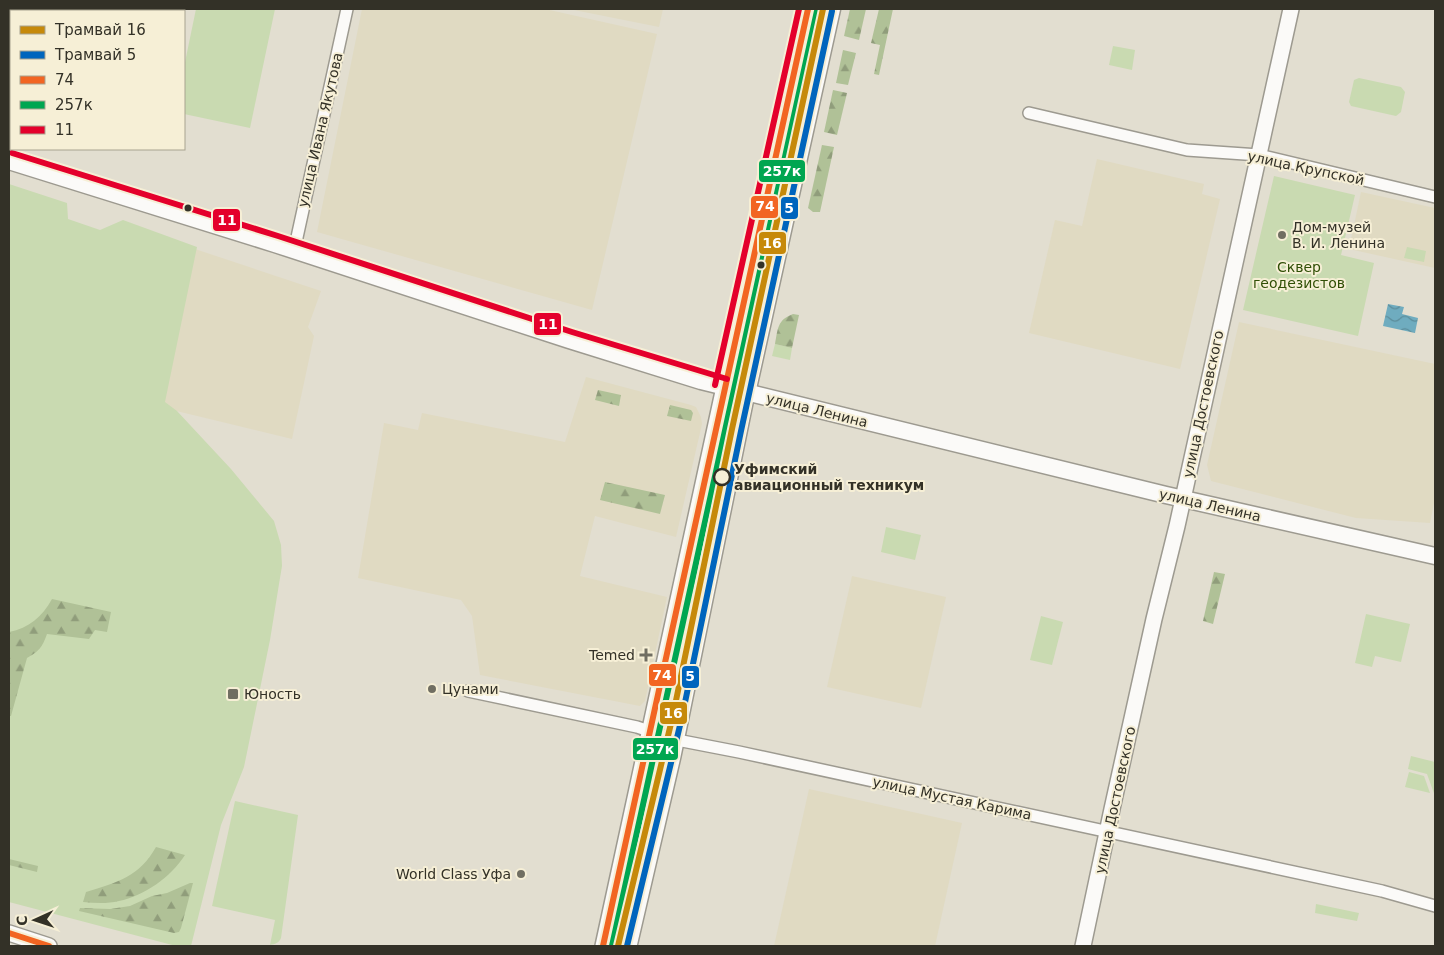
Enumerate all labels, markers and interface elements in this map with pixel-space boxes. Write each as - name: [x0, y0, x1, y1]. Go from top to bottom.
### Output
- legend: [10, 10, 185, 150]
- text: Трамвай 16: [54, 21, 146, 39]
- text: Трамвай 5: [54, 46, 136, 64]
- street label: улица Ивана Якутова: [294, 51, 346, 209]
- text: 74: [55, 71, 74, 89]
- text: 257к: [55, 96, 93, 114]
- text: 11: [55, 121, 74, 139]
- street label: улица Крупской: [1246, 148, 1366, 188]
- line badge: 257к: [758, 159, 806, 183]
- text: 257к: [763, 163, 802, 179]
- line badge: 74: [750, 195, 779, 219]
- line badge: 5: [780, 196, 799, 220]
- text: 74: [755, 198, 775, 214]
- text: 5: [784, 200, 794, 216]
- unlabelled marker: [183, 203, 193, 213]
- line badge: 11: [212, 208, 241, 232]
- text: 11: [217, 212, 237, 228]
- place label: Дом-музей В. И. Ленина: [1292, 219, 1385, 251]
- marker: Дом-музей В. И. Ленина: [1276, 229, 1288, 241]
- line badge: 16: [758, 231, 787, 255]
- text: 16: [762, 235, 782, 251]
- park label: Сквер геодезистов: [1253, 259, 1345, 291]
- unlabelled marker: [756, 260, 766, 270]
- line badge: 11: [533, 312, 562, 336]
- text: 11: [538, 316, 558, 332]
- street label: улица Достоевского: [1180, 329, 1226, 479]
- street label: улица Ленина: [765, 390, 869, 430]
- place label: Уфимский авиационный техникум: [734, 461, 924, 493]
- marker: Уфимский авиационный техникум: [713, 468, 731, 486]
- street label: улица Ленина: [1158, 486, 1262, 524]
- place label: Temed: [588, 647, 635, 663]
- marker: Temed: [639, 648, 653, 662]
- line badge: 74: [648, 663, 677, 687]
- line badge: 5: [681, 665, 700, 689]
- text: 74: [652, 667, 672, 683]
- text: 5: [685, 668, 695, 684]
- place label: Цунами: [442, 681, 499, 697]
- marker: Цунами: [426, 683, 438, 695]
- place label: Юность: [244, 686, 301, 702]
- marker: Юность: [226, 687, 240, 701]
- line badge: 16: [659, 701, 688, 725]
- text: 16: [663, 705, 683, 721]
- street label: улица Достоевского: [1092, 725, 1138, 875]
- line badge: 257к: [632, 737, 679, 761]
- text: 257к: [636, 741, 675, 757]
- street label: улица Мустая Карима: [871, 773, 1033, 823]
- place label: World Class Уфа: [396, 866, 511, 882]
- marker: World Class Уфа: [515, 868, 527, 880]
- north arrow: [10, 895, 60, 945]
- text: С: [14, 915, 30, 926]

